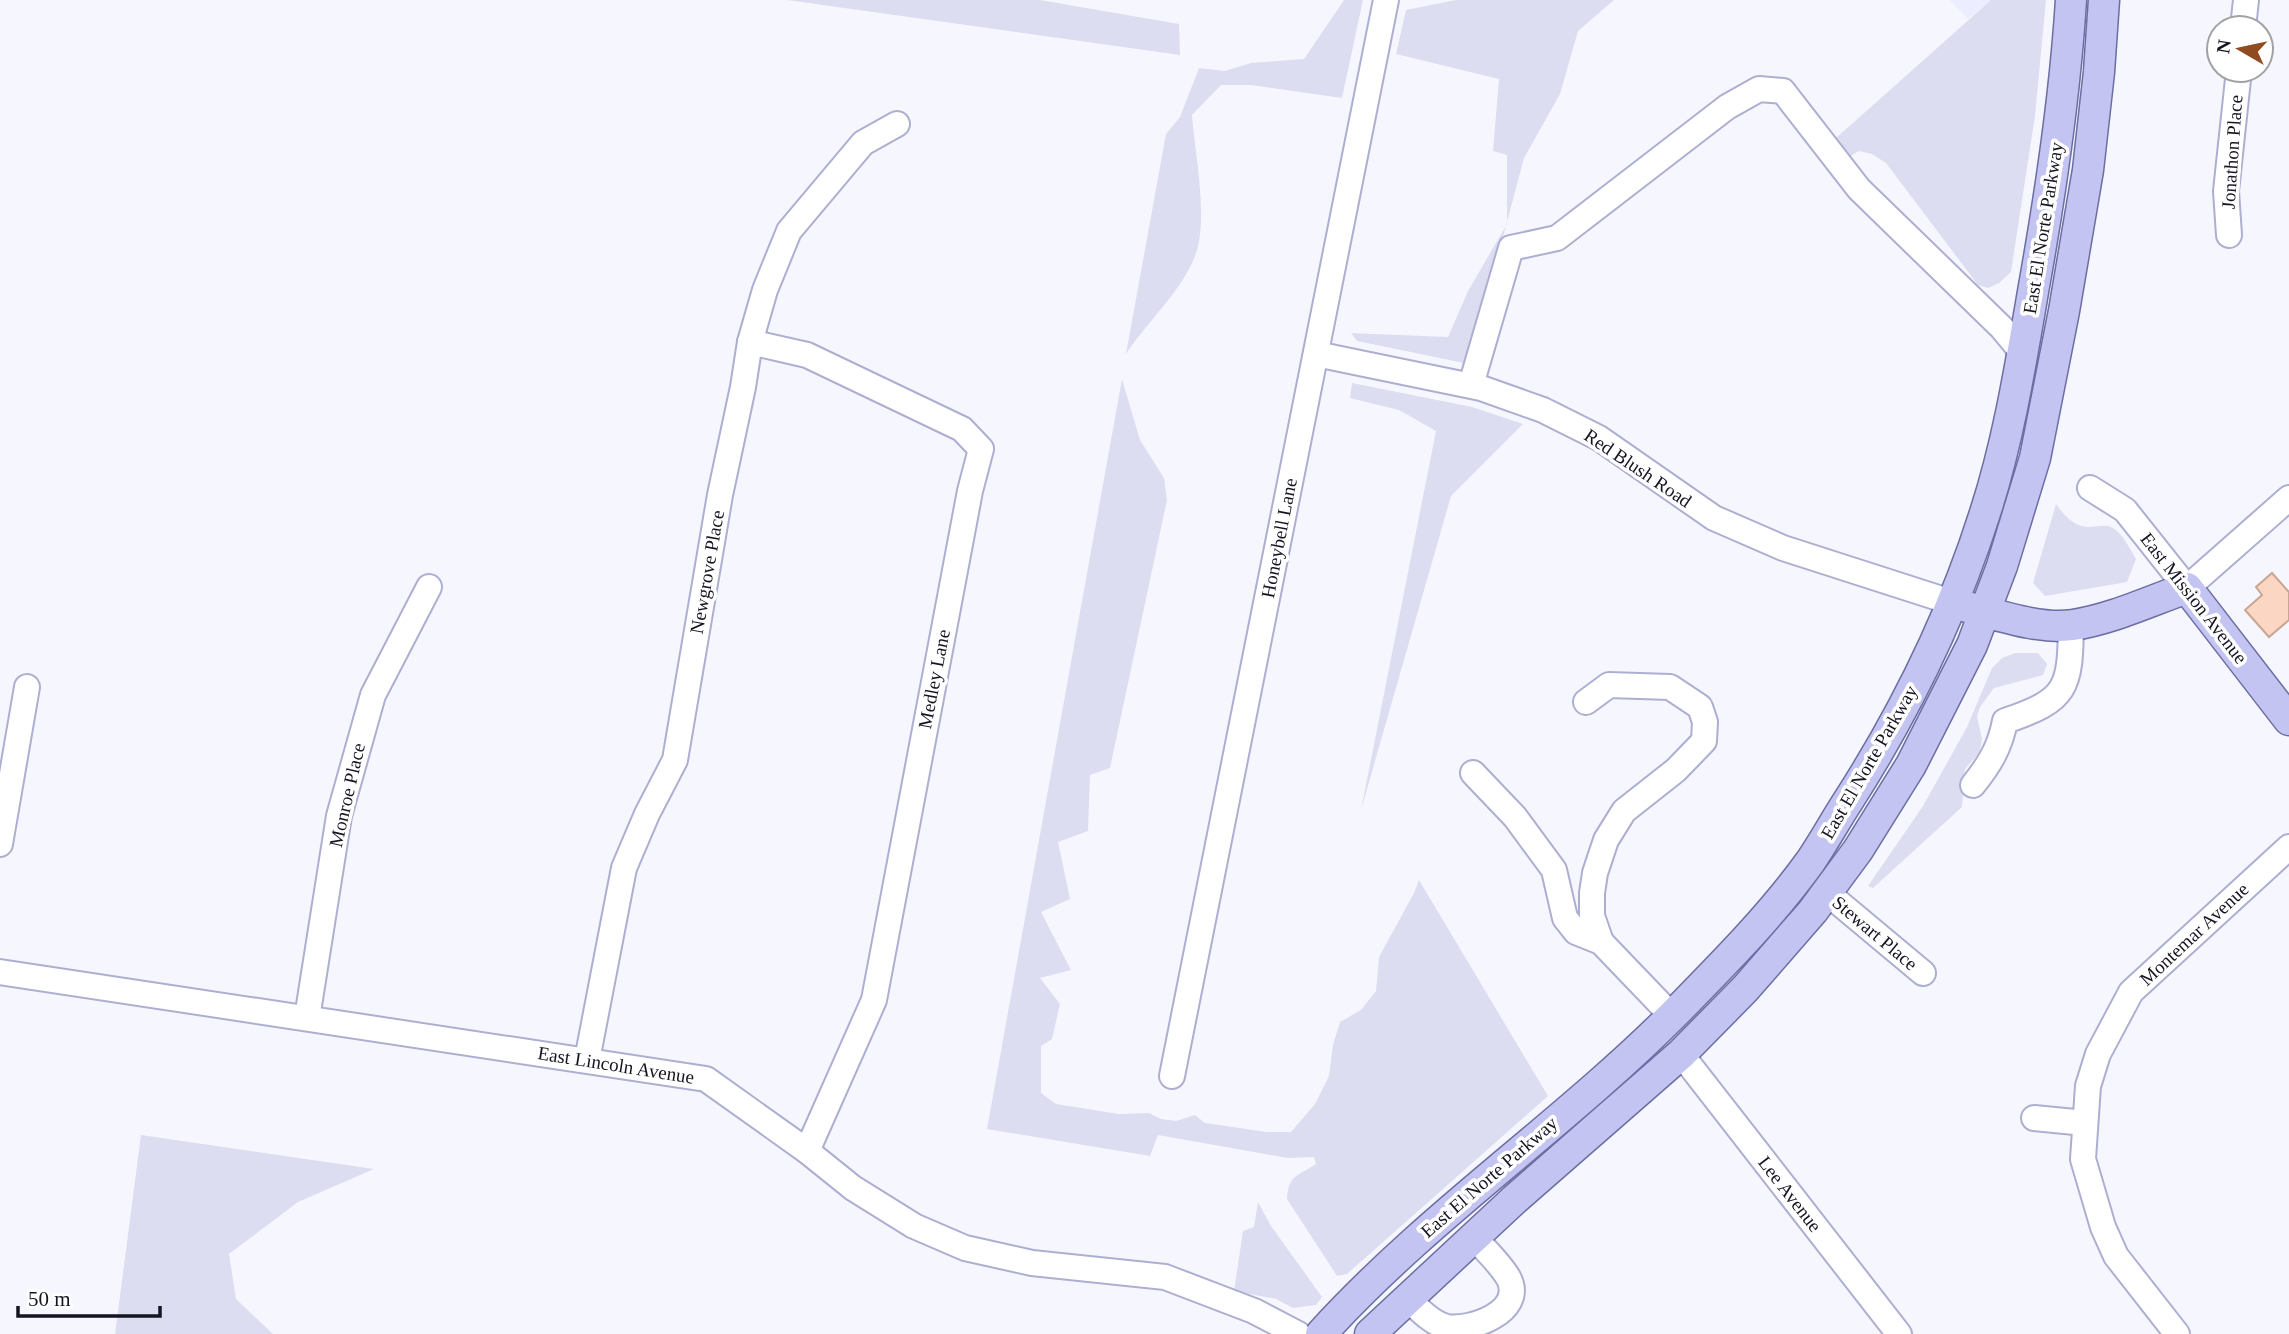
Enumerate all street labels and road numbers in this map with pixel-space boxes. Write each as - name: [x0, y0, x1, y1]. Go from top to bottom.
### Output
- street label: Jonathon Place: [2218, 94, 2246, 210]
- street label: East El Norte Parkway: [2019, 140, 2067, 315]
- street label: Red Blush Road: [1580, 424, 1696, 512]
- street label: Honeybell Lane: [1257, 476, 1301, 600]
- street label: Newgrove Place: [686, 509, 728, 635]
- street label: East Mission Avenue: [2136, 528, 2252, 668]
- street label: Medley Lane: [914, 628, 954, 730]
- street label: East El Norte Parkway: [1817, 681, 1922, 842]
- street label: Monroe Place: [325, 741, 369, 849]
- street label: Montemar Avenue: [2135, 878, 2253, 990]
- street label: Stewart Place: [1828, 892, 1922, 974]
- street label: East Lincoln Avenue: [536, 1042, 696, 1088]
- street label: East El Norte Parkway: [1417, 1112, 1562, 1242]
- street label: Lee Avenue: [1754, 1152, 1826, 1236]

